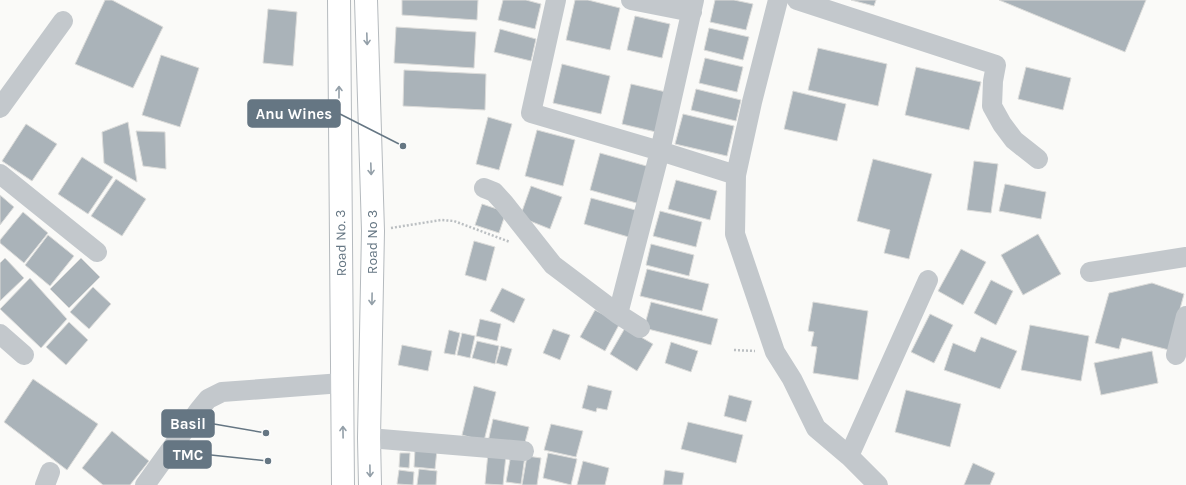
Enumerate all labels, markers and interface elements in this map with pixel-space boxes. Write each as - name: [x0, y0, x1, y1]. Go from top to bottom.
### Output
- one-way arrow: [364, 32, 371, 45]
- one-way arrow: [335, 86, 343, 99]
- callout: Anu Wines: [248, 100, 340, 127]
- text: Anu Wines: [256, 105, 332, 123]
- one-way arrow: [367, 162, 375, 175]
- street label: Road No. 3: [332, 209, 350, 277]
- street label: Road No 3: [364, 210, 381, 274]
- one-way arrow: [368, 292, 376, 305]
- callout: Basil: [162, 410, 214, 437]
- text: Basil: [170, 415, 206, 433]
- one-way arrow: [339, 426, 347, 439]
- callout: TMC: [164, 441, 211, 468]
- text: TMC: [173, 446, 203, 464]
- one-way arrow: [366, 464, 374, 477]

